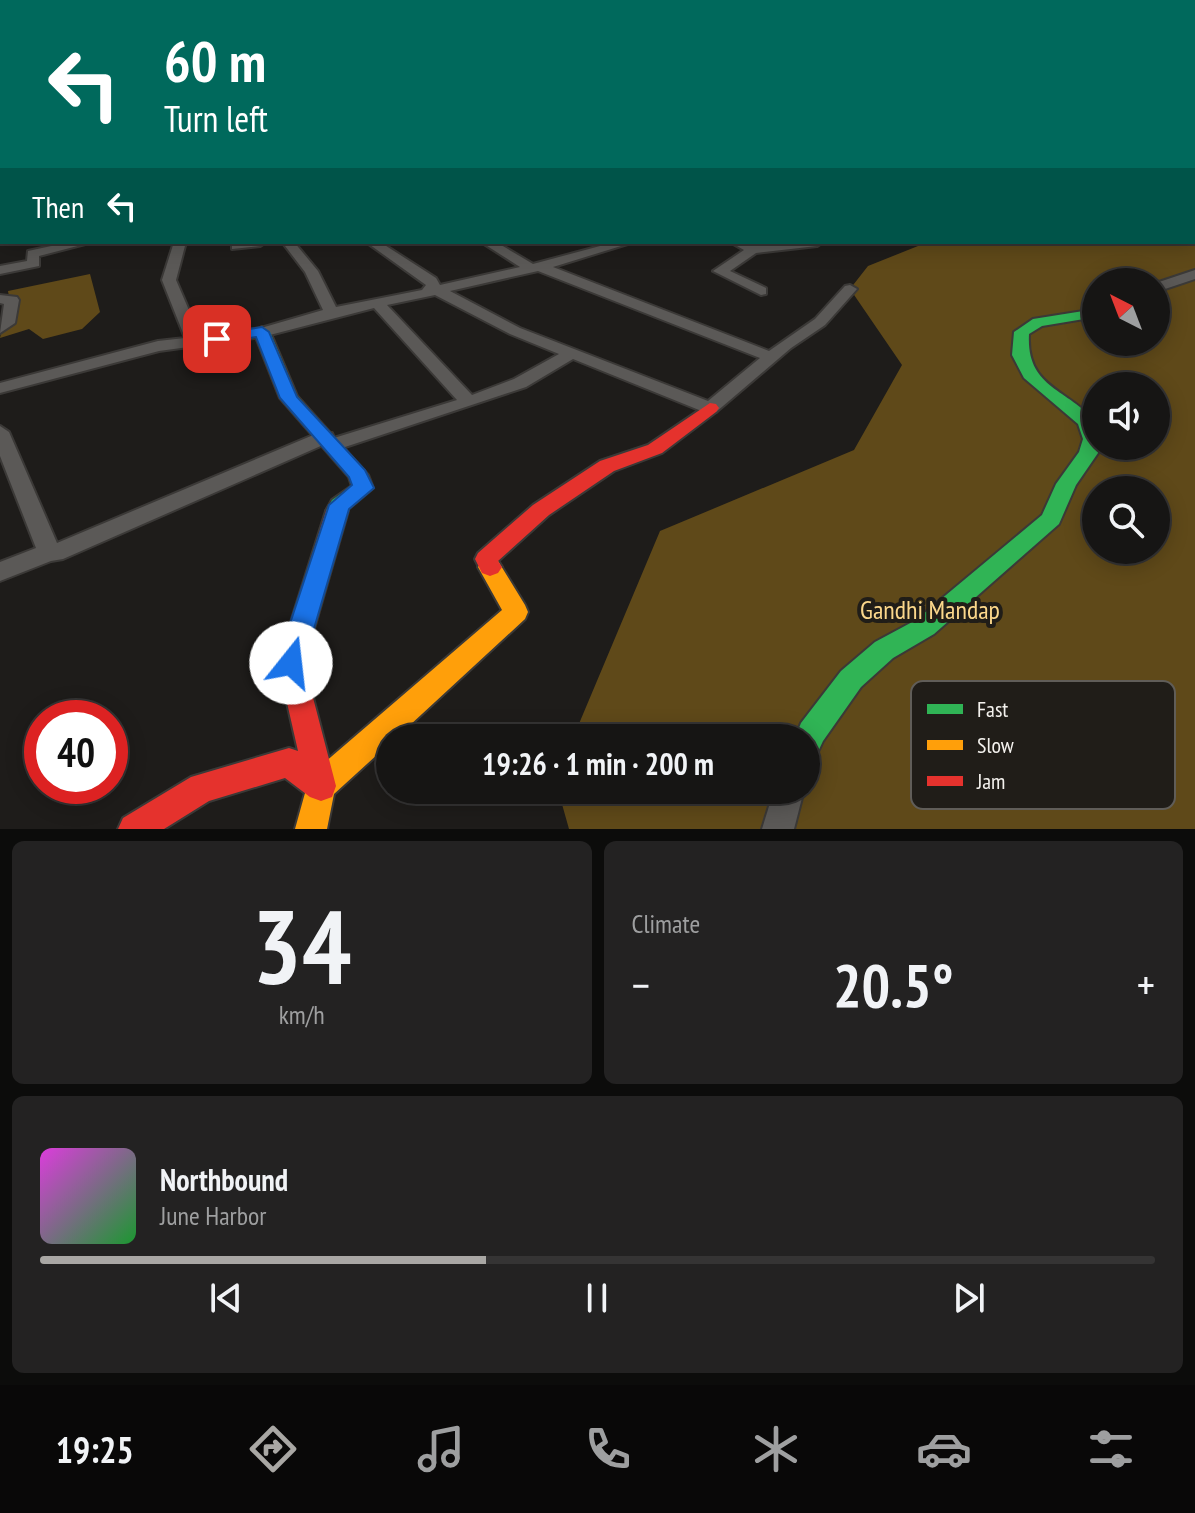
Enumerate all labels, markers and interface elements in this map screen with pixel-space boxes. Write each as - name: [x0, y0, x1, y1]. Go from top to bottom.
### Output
- text: 60 m: [164, 25, 266, 97]
- icon: left: [32, 32, 136, 136]
- text: Turn left: [164, 95, 268, 142]
- icon: left: [100, 184, 144, 228]
- text: Then: [32, 187, 84, 226]
- north arrow: [1082, 268, 1170, 356]
- map controls: [1082, 268, 1170, 564]
- pin: [183, 305, 251, 373]
- icon: arrive: [195, 317, 239, 361]
- button: sound: [1082, 372, 1170, 460]
- button: search: [1082, 476, 1170, 564]
- park label: Gandhi Mandap: [860, 593, 1000, 626]
- position arrow: [249, 621, 333, 705]
- legend: [911, 681, 1175, 809]
- text: Fast: [977, 695, 1008, 723]
- speed limit sign: 40: [24, 700, 128, 804]
- text: Slow: [977, 731, 1014, 759]
- text: 19:26 · 1 min · 200 m: [482, 744, 714, 783]
- text: Jam: [976, 767, 1005, 795]
- text: 34: [252, 878, 351, 1013]
- text: Climate: [632, 907, 700, 940]
- text: 20.5°: [833, 946, 954, 1024]
- text: −: [632, 956, 650, 1013]
- text: +: [1137, 956, 1155, 1013]
- text: km/h: [279, 998, 325, 1031]
- text: Northbound: [160, 1160, 288, 1199]
- text: June Harbor: [160, 1199, 266, 1232]
- icon: previous: [204, 1276, 248, 1320]
- icon: pause: [575, 1276, 619, 1320]
- icon: next: [947, 1276, 991, 1320]
- icon: directions: [245, 1421, 301, 1477]
- icon: music: [413, 1421, 469, 1477]
- icon: phone: [580, 1421, 636, 1477]
- icon: climate: [748, 1421, 804, 1477]
- icon: car: [916, 1421, 972, 1477]
- icon: filters: [1083, 1421, 1139, 1477]
- text: 19:25: [56, 1426, 134, 1473]

